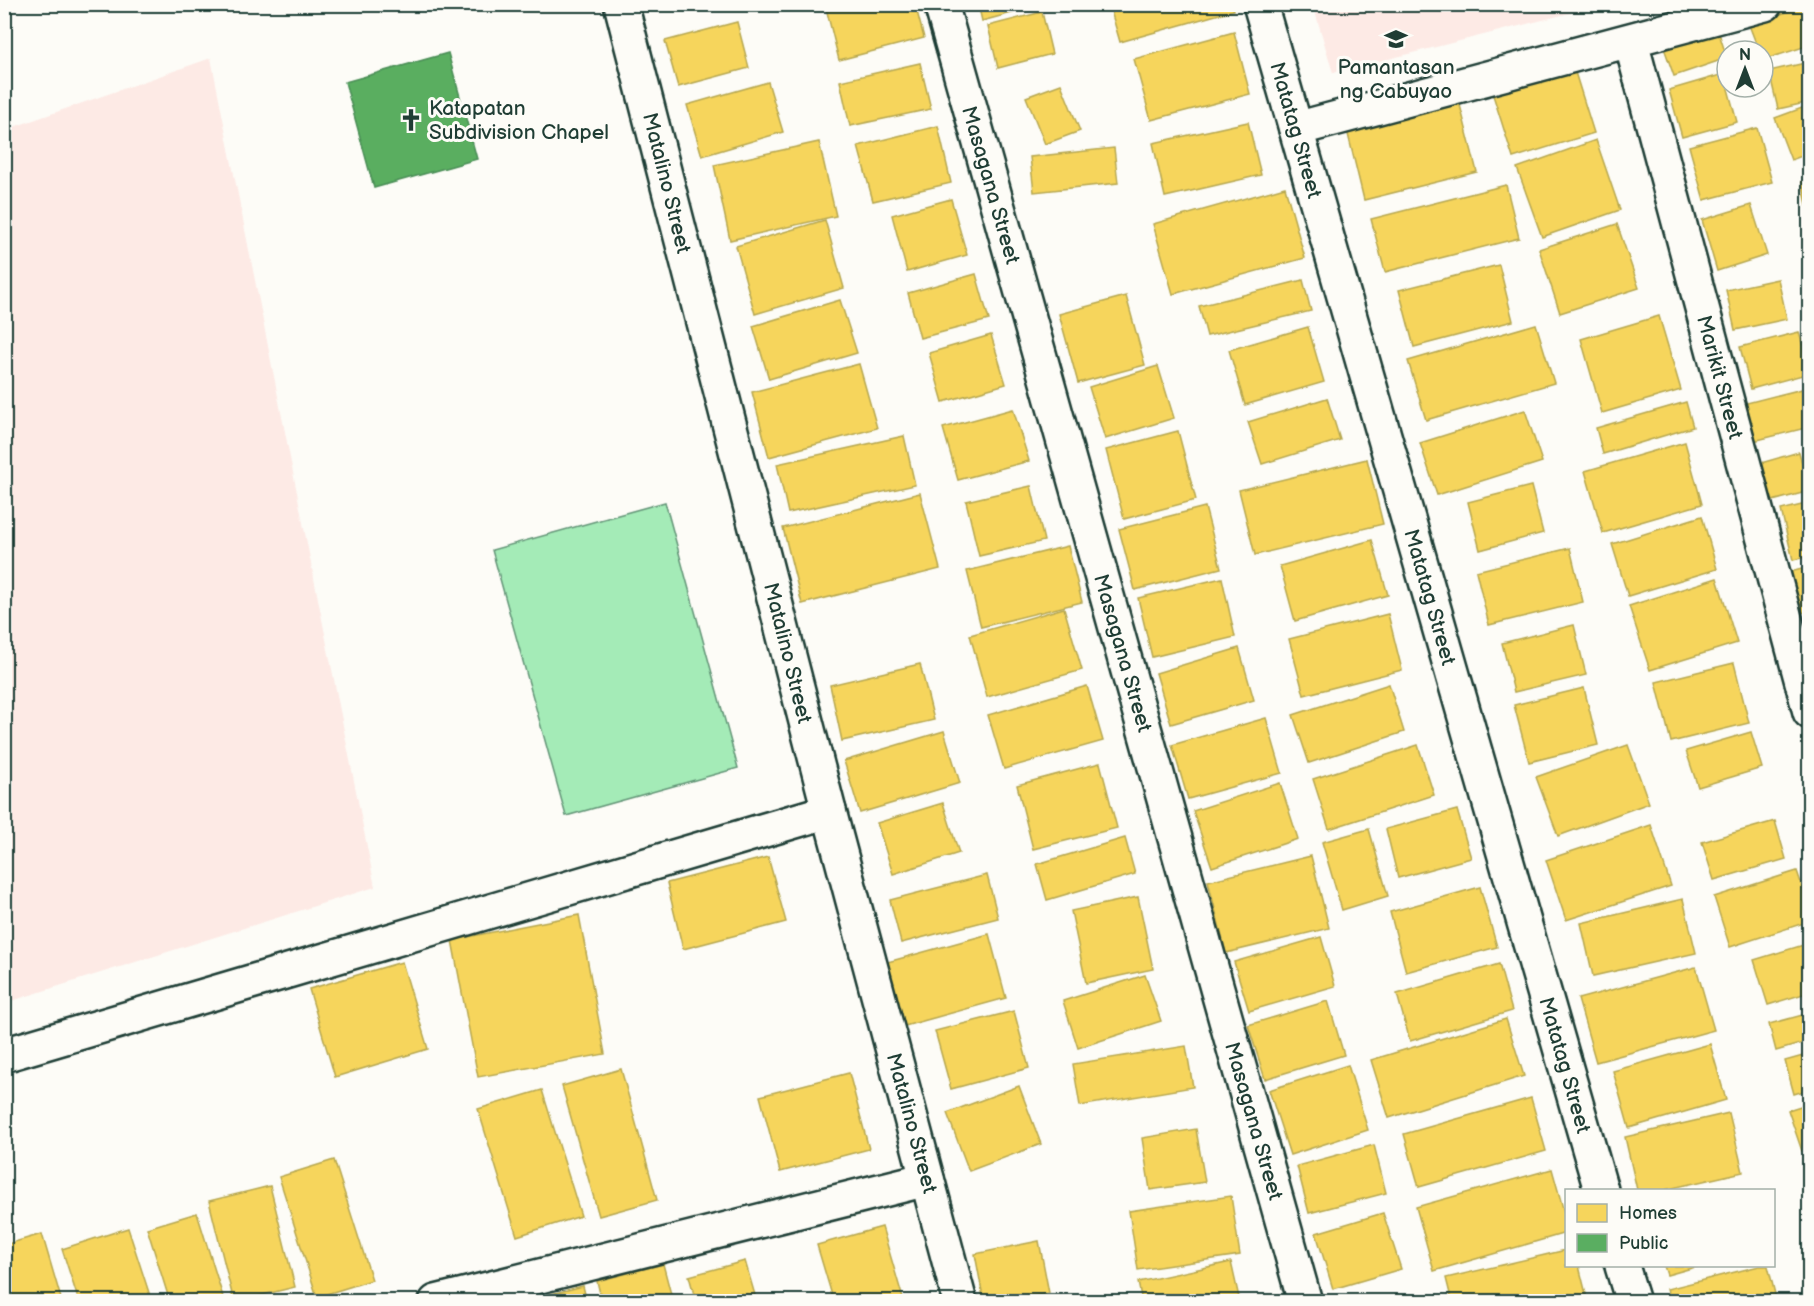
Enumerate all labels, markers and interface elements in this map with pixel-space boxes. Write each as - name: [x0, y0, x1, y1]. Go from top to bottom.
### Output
- school or university icon: Pamantasan ng Cabuyao: [1383, 26, 1409, 52]
- north arrow: [1715, 39, 1775, 99]
- text: N: [1739, 46, 1751, 65]
- place label: Pamantasan ng Cabuyao: [1337, 55, 1455, 104]
- street label: Matatag Street: [1264, 59, 1327, 202]
- place label: Katapatan Subdivision Chapel: [429, 96, 609, 145]
- street label: Masagana Street: [956, 103, 1025, 267]
- church icon: Katapatan Subdivision Chapel: [398, 107, 424, 133]
- street label: Matalino Street: [637, 110, 696, 257]
- street label: Marikit Street: [1691, 313, 1748, 442]
- street label: Matatag Street: [1398, 526, 1461, 669]
- street label: Masagana Street: [1088, 571, 1157, 735]
- street label: Matalino Street: [758, 580, 817, 727]
- street label: Matatag Street: [1533, 994, 1596, 1137]
- street label: Masagana Street: [1219, 1039, 1288, 1203]
- street label: Matalino Street: [881, 1050, 942, 1196]
- legend: [1565, 1189, 1775, 1267]
- text: Homes: [1619, 1203, 1677, 1224]
- text: Public: [1619, 1233, 1668, 1254]

